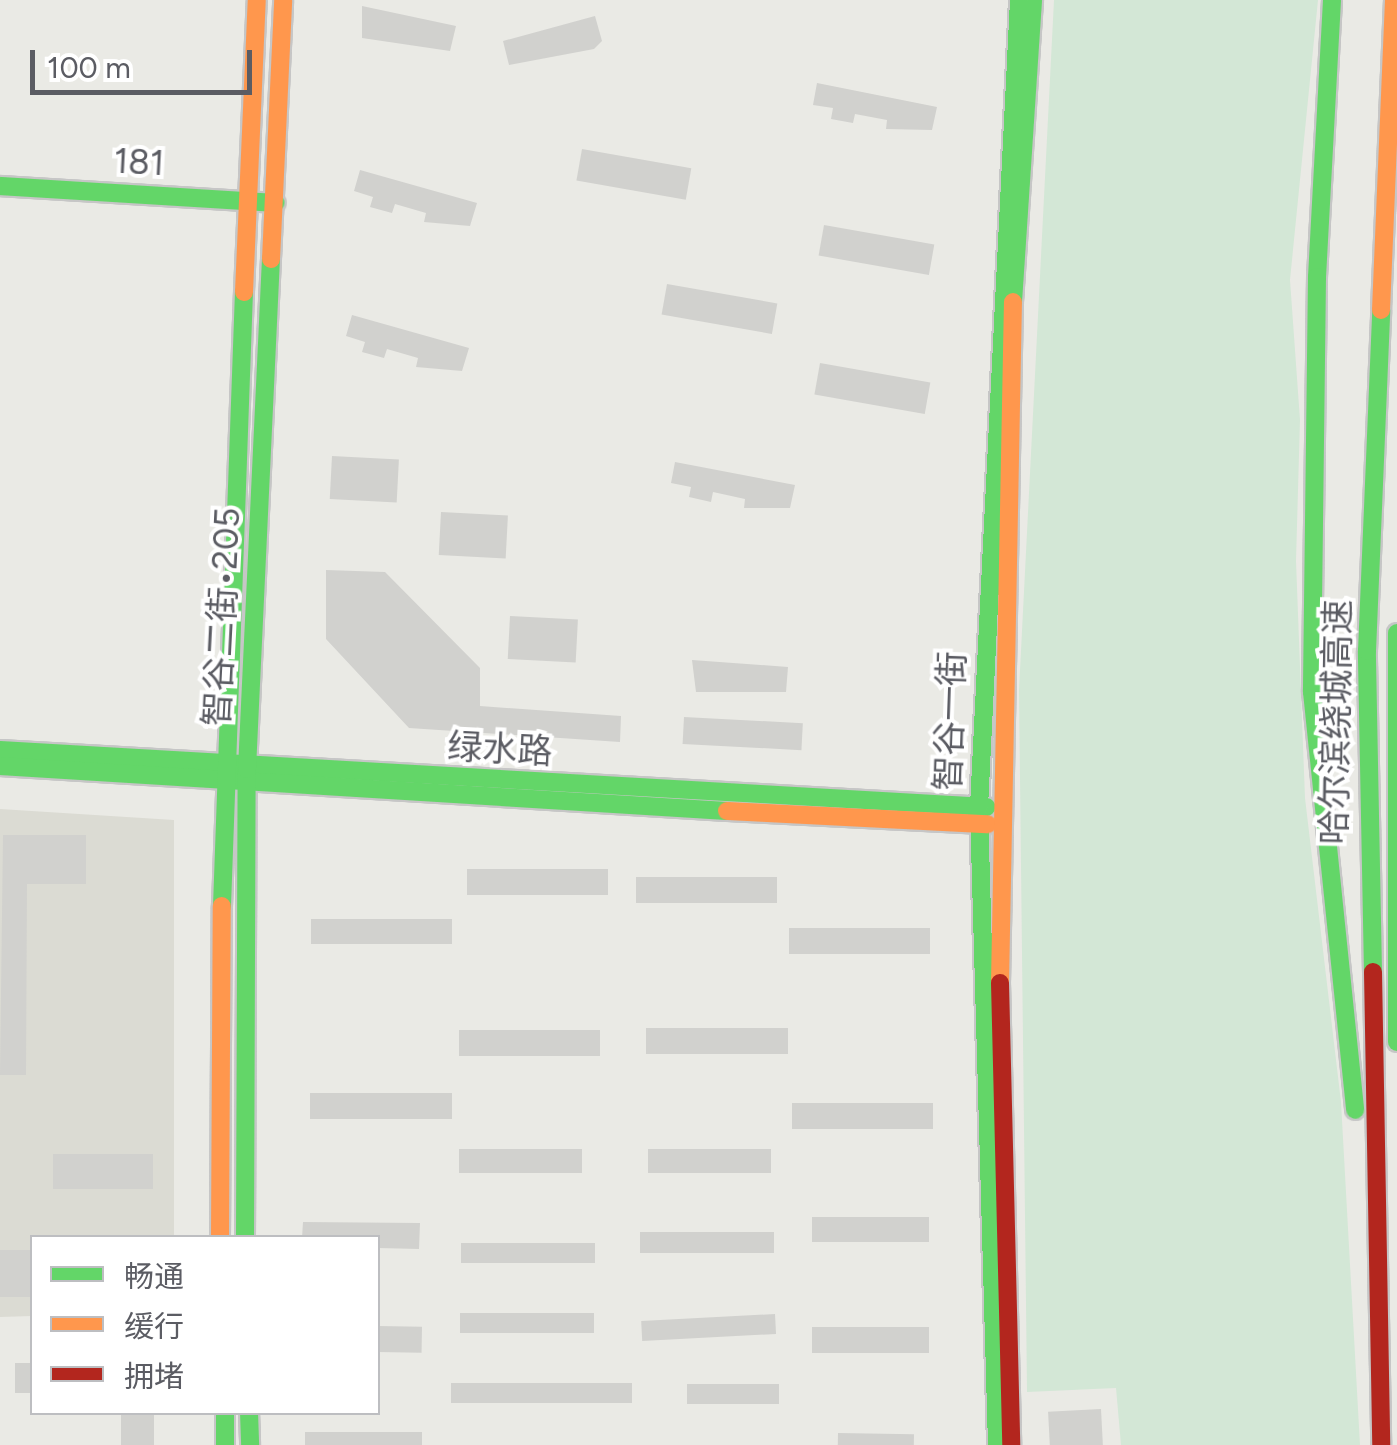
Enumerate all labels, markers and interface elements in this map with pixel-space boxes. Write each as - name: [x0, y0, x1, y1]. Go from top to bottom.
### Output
- scale bar: [35, 30, 258, 92]
- text: 100 m: [47, 49, 131, 86]
- street label: 181: [113, 140, 165, 184]
- street label: 智谷二街•205: [195, 506, 249, 728]
- street label: 哈尔滨绕城高速: [1313, 599, 1359, 845]
- street label: 智谷一街: [927, 650, 973, 792]
- street label: 绿水路: [446, 725, 554, 773]
- legend: [30, 1235, 380, 1415]
- text: 畅通: [124, 1258, 184, 1295]
- text: 缓行: [124, 1308, 184, 1345]
- text: 拥堵: [124, 1358, 184, 1395]

